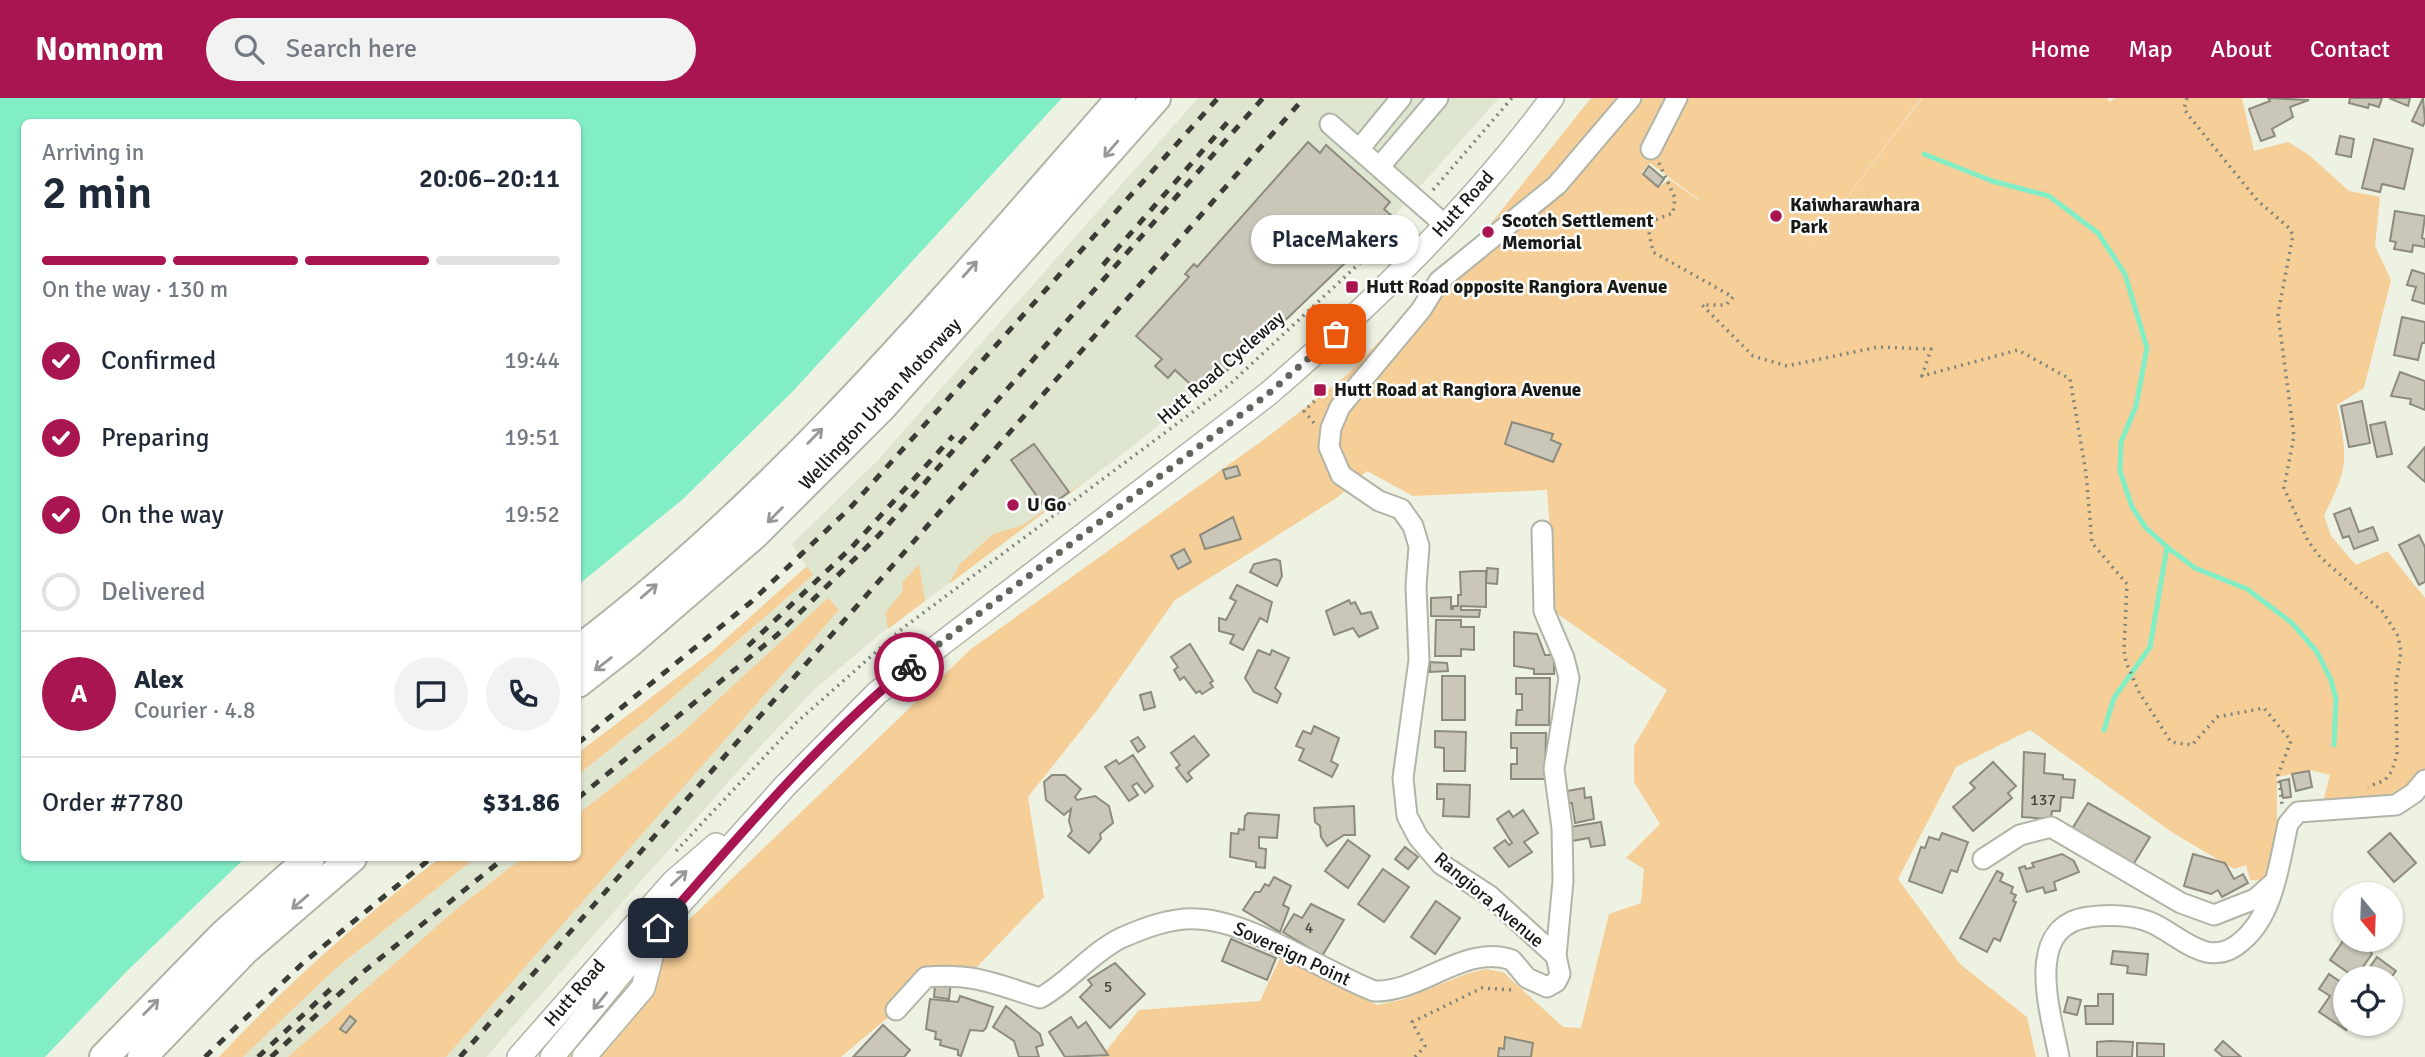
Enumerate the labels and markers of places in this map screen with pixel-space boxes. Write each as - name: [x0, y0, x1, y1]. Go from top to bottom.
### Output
- place label: Kaiwharawhara Park: [1790, 193, 1920, 239]
- marker: Kaiwharawhara Park: [1768, 208, 1784, 224]
- place label: Scotch Settlement Memorial: [1502, 209, 1654, 255]
- callout: PlaceMakers: [1252, 215, 1420, 264]
- marker: Scotch Settlement Memorial: [1480, 224, 1496, 240]
- place label: Hutt Road opposite Rangiora Avenue: [1366, 275, 1667, 299]
- marker: Hutt Road opposite Rangiora Avenue: [1344, 279, 1360, 295]
- pin: [1306, 304, 1366, 364]
- place label: Hutt Road at Rangiora Avenue: [1334, 378, 1581, 402]
- marker: Hutt Road at Rangiora Avenue: [1312, 382, 1328, 398]
- place label: U Go: [1027, 493, 1066, 517]
- marker: U Go: [1005, 497, 1021, 513]
- pin: [628, 898, 688, 958]

